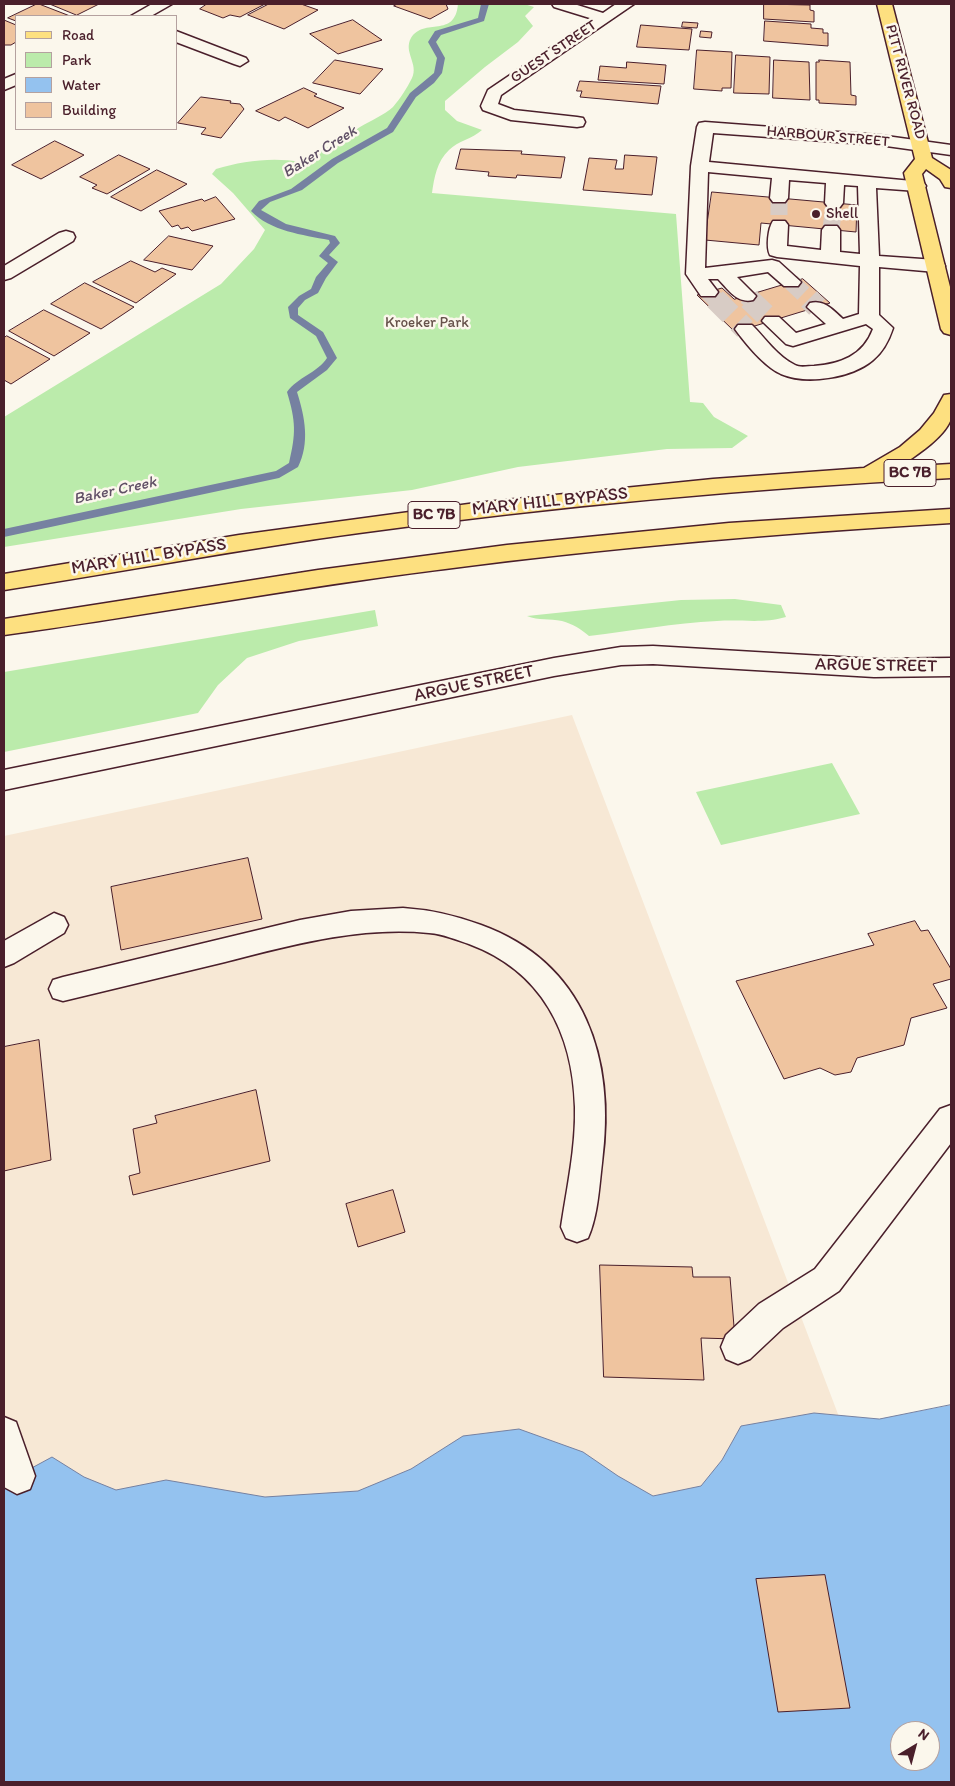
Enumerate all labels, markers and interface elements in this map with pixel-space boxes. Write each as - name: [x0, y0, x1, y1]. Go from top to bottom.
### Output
- legend: [15, 15, 178, 130]
- street label: GUEST STREET: [507, 17, 601, 87]
- street label: PITT RIVER ROAD: [881, 23, 929, 141]
- text: Road: [62, 26, 94, 44]
- text: Park: [62, 51, 92, 69]
- text: Water: [62, 76, 100, 94]
- text: Building: [62, 101, 116, 119]
- water label: Baker Creek: [279, 122, 361, 182]
- street label: HARBOUR STREET: [766, 123, 890, 151]
- place label: Shell: [826, 205, 858, 223]
- marker: Shell: [810, 208, 822, 220]
- park label: Kroeker Park: [385, 314, 469, 332]
- road number: BC 7B: [884, 459, 936, 486]
- water label: Baker Creek: [72, 473, 158, 509]
- street label: MARY HILL BYPASS: [471, 483, 629, 521]
- road number: BC 7B: [408, 502, 460, 528]
- street label: MARY HILL BYPASS: [70, 534, 228, 580]
- street label: ARGUE STREET: [815, 654, 937, 678]
- street label: ARGUE STREET: [412, 661, 536, 707]
- north arrow: [890, 1721, 940, 1771]
- text: N: [915, 1725, 933, 1744]

